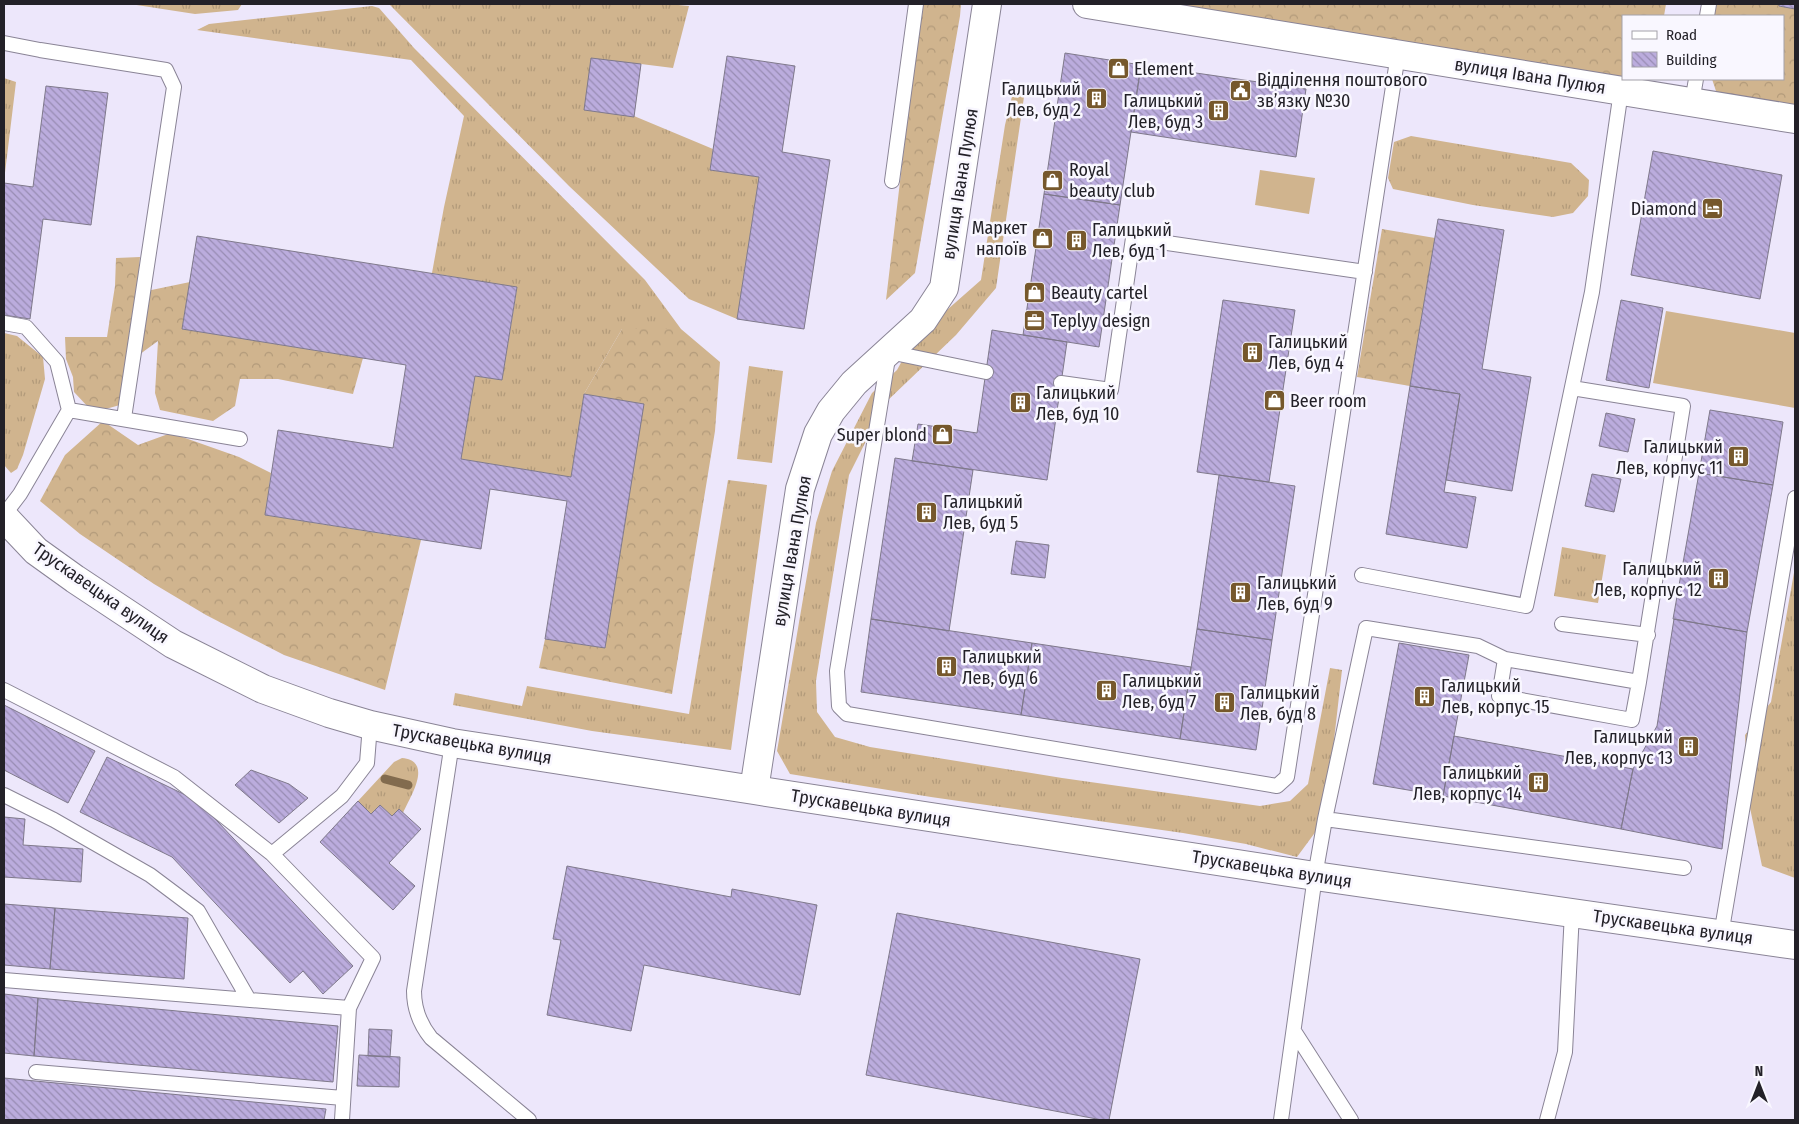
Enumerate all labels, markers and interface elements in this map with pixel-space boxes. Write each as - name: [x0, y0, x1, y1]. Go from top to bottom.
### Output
- legend: [1622, 15, 1784, 80]
- text: Road: [1666, 26, 1697, 44]
- text: Building: [1666, 51, 1717, 69]
- street label: вулиця Івана Пулюя: [1453, 53, 1607, 99]
- shop icon: Element: [1106, 57, 1130, 81]
- place label: Element: [1134, 58, 1194, 80]
- place label: Відділення поштового зв’язку №30: [1257, 69, 1427, 112]
- place label: Галицький Лев, буд 2: [1001, 78, 1081, 121]
- public building icon: Відділення поштового зв’язку №30: [1229, 78, 1253, 102]
- building icon: Галицький Лев, буд 2: [1085, 87, 1109, 111]
- place label: Галицький Лев, буд 3: [1123, 90, 1203, 133]
- building icon: Галицький Лев, буд 3: [1207, 99, 1231, 123]
- street label: вулиця Івана Пулюя: [937, 107, 983, 261]
- place label: Royal beauty club: [1069, 159, 1155, 202]
- shop icon: Royal beauty club: [1041, 168, 1065, 192]
- hotel icon: Diamond: [1701, 197, 1725, 221]
- place label: Diamond: [1631, 198, 1697, 220]
- place label: Маркет напоїв: [972, 217, 1028, 260]
- place label: Галицький Лев, буд 1: [1092, 219, 1172, 262]
- shop icon: Маркет напоїв: [1031, 226, 1055, 250]
- building icon: Галицький Лев, буд 1: [1064, 228, 1088, 252]
- shop icon: Beauty cartel: [1023, 281, 1047, 305]
- place label: Beauty cartel: [1051, 282, 1148, 304]
- office icon: Teplyy design: [1023, 309, 1047, 333]
- place label: Teplyy design: [1051, 310, 1150, 332]
- place label: Галицький Лев, буд 4: [1268, 331, 1348, 374]
- building icon: Галицький Лев, буд 4: [1240, 340, 1264, 364]
- place label: Галицький Лев, буд 10: [1036, 382, 1119, 425]
- shop icon: Beer room: [1262, 389, 1286, 413]
- place label: Beer room: [1290, 390, 1367, 412]
- building icon: Галицький Лев, буд 10: [1008, 391, 1032, 415]
- shop icon: Super blond: [931, 423, 955, 447]
- place label: Super blond: [837, 424, 927, 446]
- place label: Галицький Лев, корпус 11: [1616, 436, 1723, 479]
- building icon: Галицький Лев, корпус 11: [1727, 445, 1751, 469]
- street label: вулиця Івана Пулюя: [768, 474, 816, 628]
- place label: Галицький Лев, буд 5: [943, 491, 1023, 534]
- building icon: Галицький Лев, буд 5: [915, 500, 939, 524]
- street label: Трускавецька вулиця: [29, 538, 173, 648]
- place label: Галицький Лев, корпус 12: [1594, 558, 1702, 601]
- building icon: Галицький Лев, корпус 12: [1706, 567, 1730, 591]
- place label: Галицький Лев, буд 9: [1257, 572, 1337, 615]
- building icon: Галицький Лев, буд 9: [1229, 581, 1253, 605]
- place label: Галицький Лев, буд 6: [962, 646, 1042, 689]
- building icon: Галицький Лев, буд 6: [934, 655, 958, 679]
- place label: Галицький Лев, буд 7: [1122, 670, 1202, 713]
- place label: Галицький Лев, корпус 15: [1441, 675, 1550, 718]
- building icon: Галицький Лев, буд 7: [1094, 679, 1118, 703]
- place label: Галицький Лев, буд 8: [1240, 682, 1320, 725]
- building icon: Галицький Лев, корпус 15: [1413, 684, 1437, 708]
- building icon: Галицький Лев, буд 8: [1212, 691, 1236, 715]
- street label: Трускавецька вулиця: [391, 719, 553, 769]
- place label: Галицький Лев, корпус 13: [1565, 726, 1673, 769]
- building icon: Галицький Лев, корпус 13: [1677, 735, 1701, 759]
- place label: Галицький Лев, корпус 14: [1413, 762, 1522, 805]
- building icon: Галицький Лев, корпус 14: [1526, 771, 1550, 795]
- street label: Трускавецька вулиця: [790, 785, 952, 831]
- street label: Трускавецька вулиця: [1191, 846, 1353, 892]
- street label: Трускавецька вулиця: [1592, 905, 1754, 949]
- north arrow: [1734, 1059, 1784, 1109]
- text: N: [1755, 1063, 1763, 1080]

